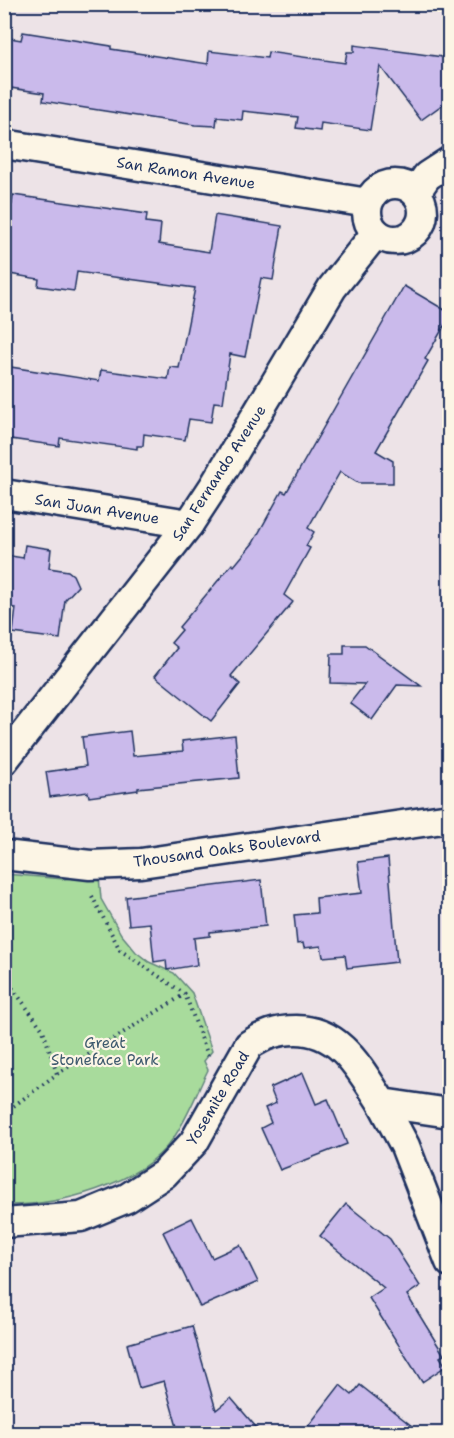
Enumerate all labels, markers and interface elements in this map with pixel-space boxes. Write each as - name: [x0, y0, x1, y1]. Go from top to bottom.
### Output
- street label: San Ramon Avenue: [115, 152, 257, 194]
- street label: San Fernando Avenue: [168, 401, 270, 545]
- street label: San Juan Avenue: [33, 489, 161, 529]
- street label: Thousand Oaks Boulevard: [132, 826, 322, 872]
- park label: Great Stoneface Park: [51, 1033, 159, 1070]
- street label: Yosemite Road: [182, 1047, 254, 1149]

